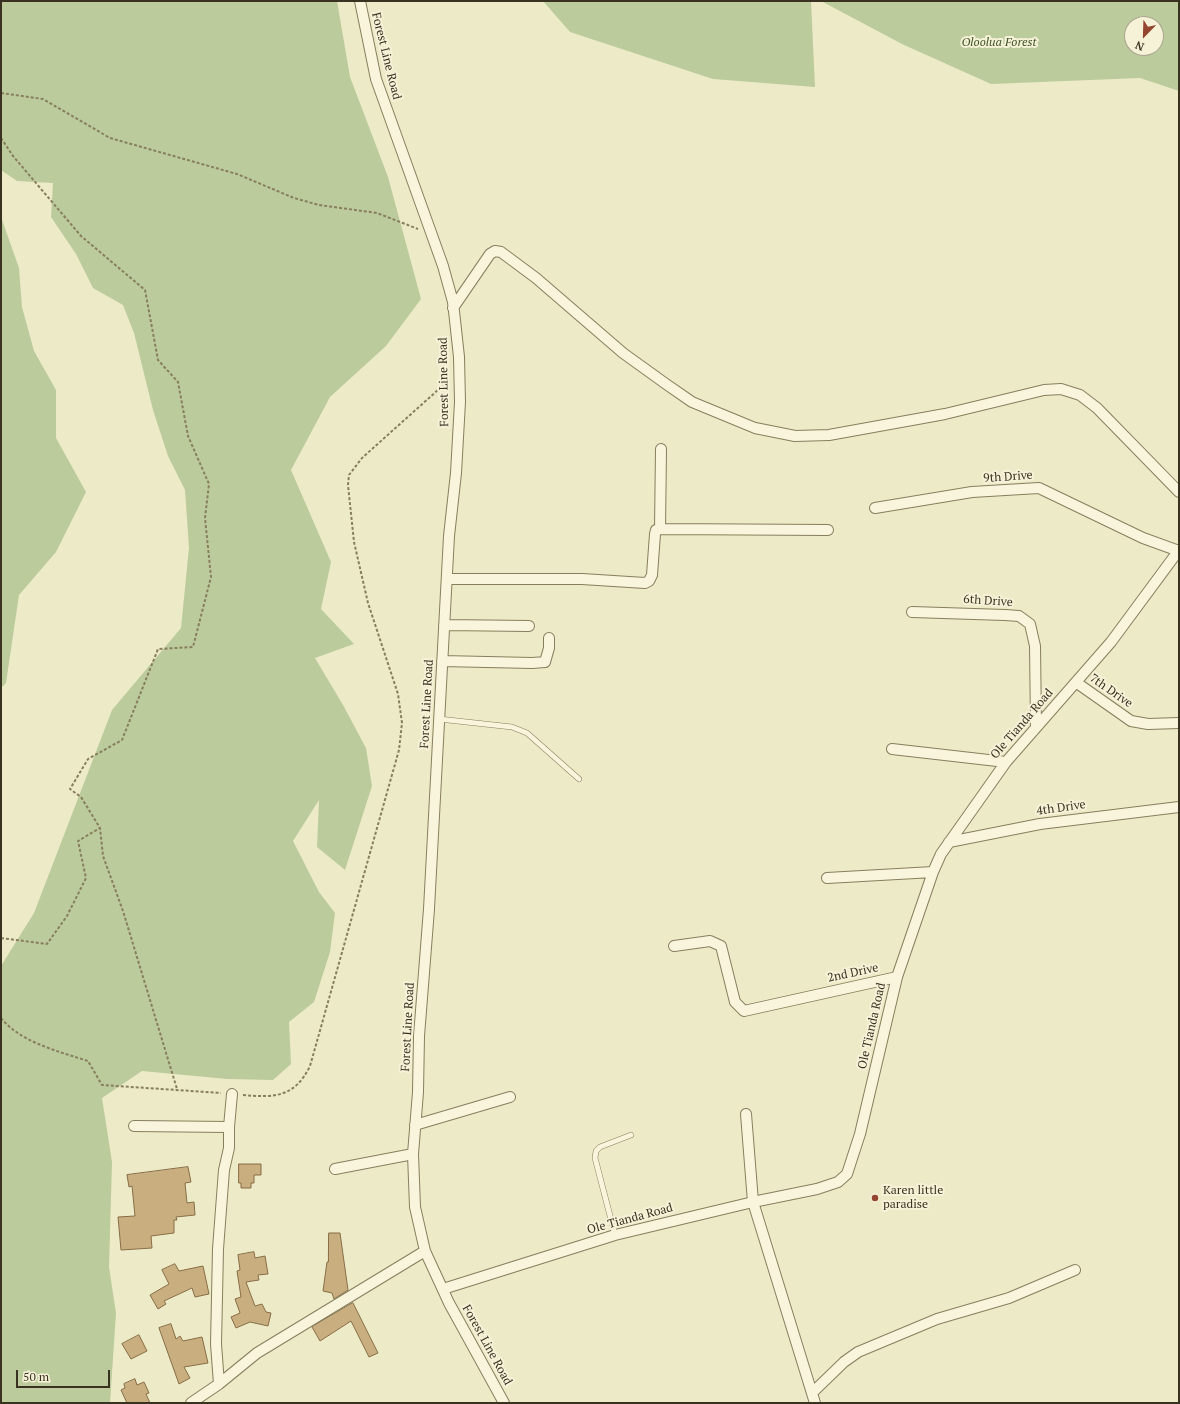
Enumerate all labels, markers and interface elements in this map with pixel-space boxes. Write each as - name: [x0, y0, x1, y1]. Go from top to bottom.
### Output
- street label: Forest Line Road: [368, 11, 404, 101]
- north arrow: [1124, 16, 1164, 56]
- park label: Oloolua Forest: [961, 36, 1037, 50]
- text: N: [1133, 38, 1146, 54]
- street label: Forest Line Road: [436, 337, 452, 427]
- street label: 9th Drive: [983, 468, 1033, 486]
- street label: 6th Drive: [963, 592, 1013, 610]
- street label: Forest Line Road: [417, 659, 437, 749]
- street label: 7th Drive: [1087, 671, 1135, 711]
- street label: Ole Tianda Road: [988, 686, 1056, 762]
- street label: 4th Drive: [1036, 797, 1086, 819]
- street label: 2nd Drive: [826, 961, 880, 985]
- street label: Ole Tianda Road: [855, 981, 889, 1071]
- street label: Forest Line Road: [398, 982, 418, 1072]
- place label: Karen little paradise: [883, 1184, 943, 1212]
- marker: Karen little paradise: [870, 1193, 880, 1203]
- street label: Ole Tianda Road: [586, 1201, 674, 1237]
- street label: Forest Line Road: [459, 1302, 515, 1388]
- scale bar: [18, 1362, 112, 1388]
- text: 50 m: [23, 1369, 49, 1384]

